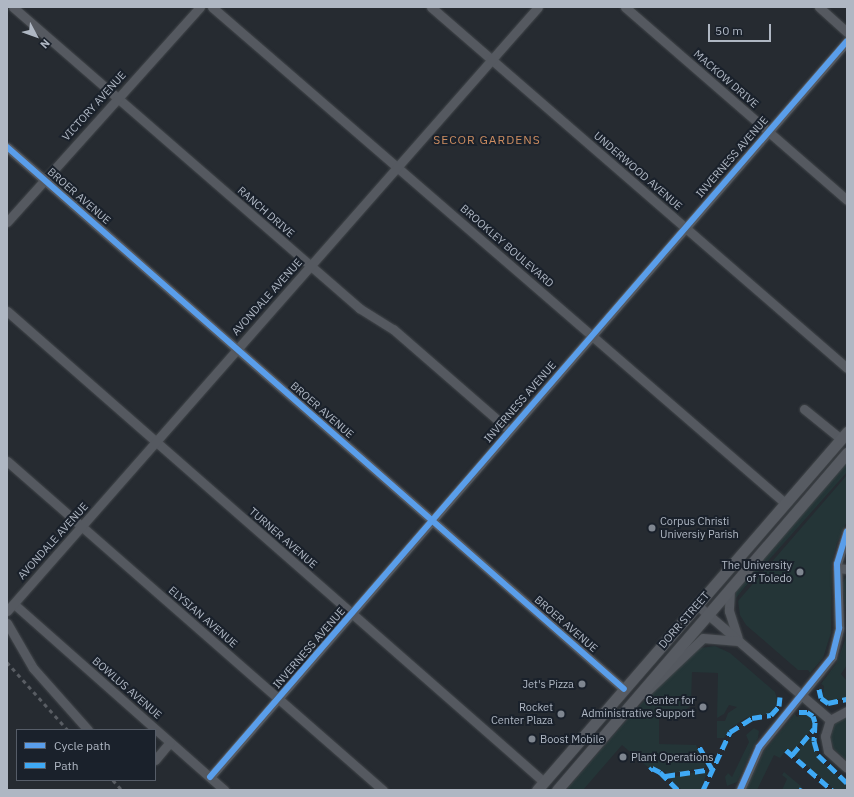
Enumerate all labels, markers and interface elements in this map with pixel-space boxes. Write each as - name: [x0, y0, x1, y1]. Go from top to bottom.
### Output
- north arrow: [16, 16, 56, 56]
- scale bar: [710, 16, 773, 42]
- text: 50 m: [715, 23, 743, 38]
- text: N: [37, 36, 53, 51]
- street label: MACKOW DRIVE: [691, 47, 761, 111]
- street label: VICTORY AVENUE: [59, 69, 129, 143]
- street label: INVERNESS AVENUE: [693, 114, 771, 200]
- street label: UNDERWOOD AVENUE: [591, 129, 685, 213]
- district label: SECOR GARDENS: [433, 133, 541, 147]
- street label: BROER AVENUE: [45, 165, 113, 227]
- street label: RANCH DRIVE: [235, 184, 297, 240]
- street label: BROOKLEY BOULEVARD: [458, 202, 556, 290]
- street label: AVONDALE AVENUE: [229, 256, 305, 338]
- street label: INVERNESS AVENUE: [481, 359, 559, 445]
- street label: BROER AVENUE: [288, 379, 356, 441]
- street label: AVONDALE AVENUE: [15, 500, 91, 582]
- street label: TURNER AVENUE: [246, 505, 320, 571]
- place label: Corpus Christi Universiy Parish: [660, 515, 739, 541]
- marker: Corpus Christi Universiy Parish: [647, 523, 657, 533]
- place label: The University of Toledo: [722, 559, 792, 585]
- marker: The University of Toledo: [795, 567, 805, 577]
- street label: ELYSIAN AVENUE: [166, 583, 240, 651]
- street label: DORR STREET: [656, 589, 712, 651]
- street label: BROER AVENUE: [532, 593, 600, 655]
- street label: INVERNESS AVENUE: [270, 605, 348, 691]
- street label: BOWLUS AVENUE: [90, 654, 164, 722]
- place label: Jet's Pizza: [522, 677, 574, 691]
- marker: Jet's Pizza: [577, 679, 587, 689]
- place label: Center for Administrative Support: [581, 694, 695, 720]
- place label: Rocket Center Plaza: [491, 701, 553, 727]
- marker: Center for Administrative Support: [698, 702, 708, 712]
- marker: Rocket Center Plaza: [556, 709, 566, 719]
- legend: [16, 729, 156, 781]
- place label: Boost Mobile: [540, 732, 604, 746]
- marker: Boost Mobile: [527, 734, 537, 744]
- text: Cycle path: [54, 738, 111, 753]
- place label: Plant Operations: [631, 750, 714, 764]
- marker: Plant Operations: [618, 752, 628, 762]
- text: Path: [54, 758, 79, 773]

